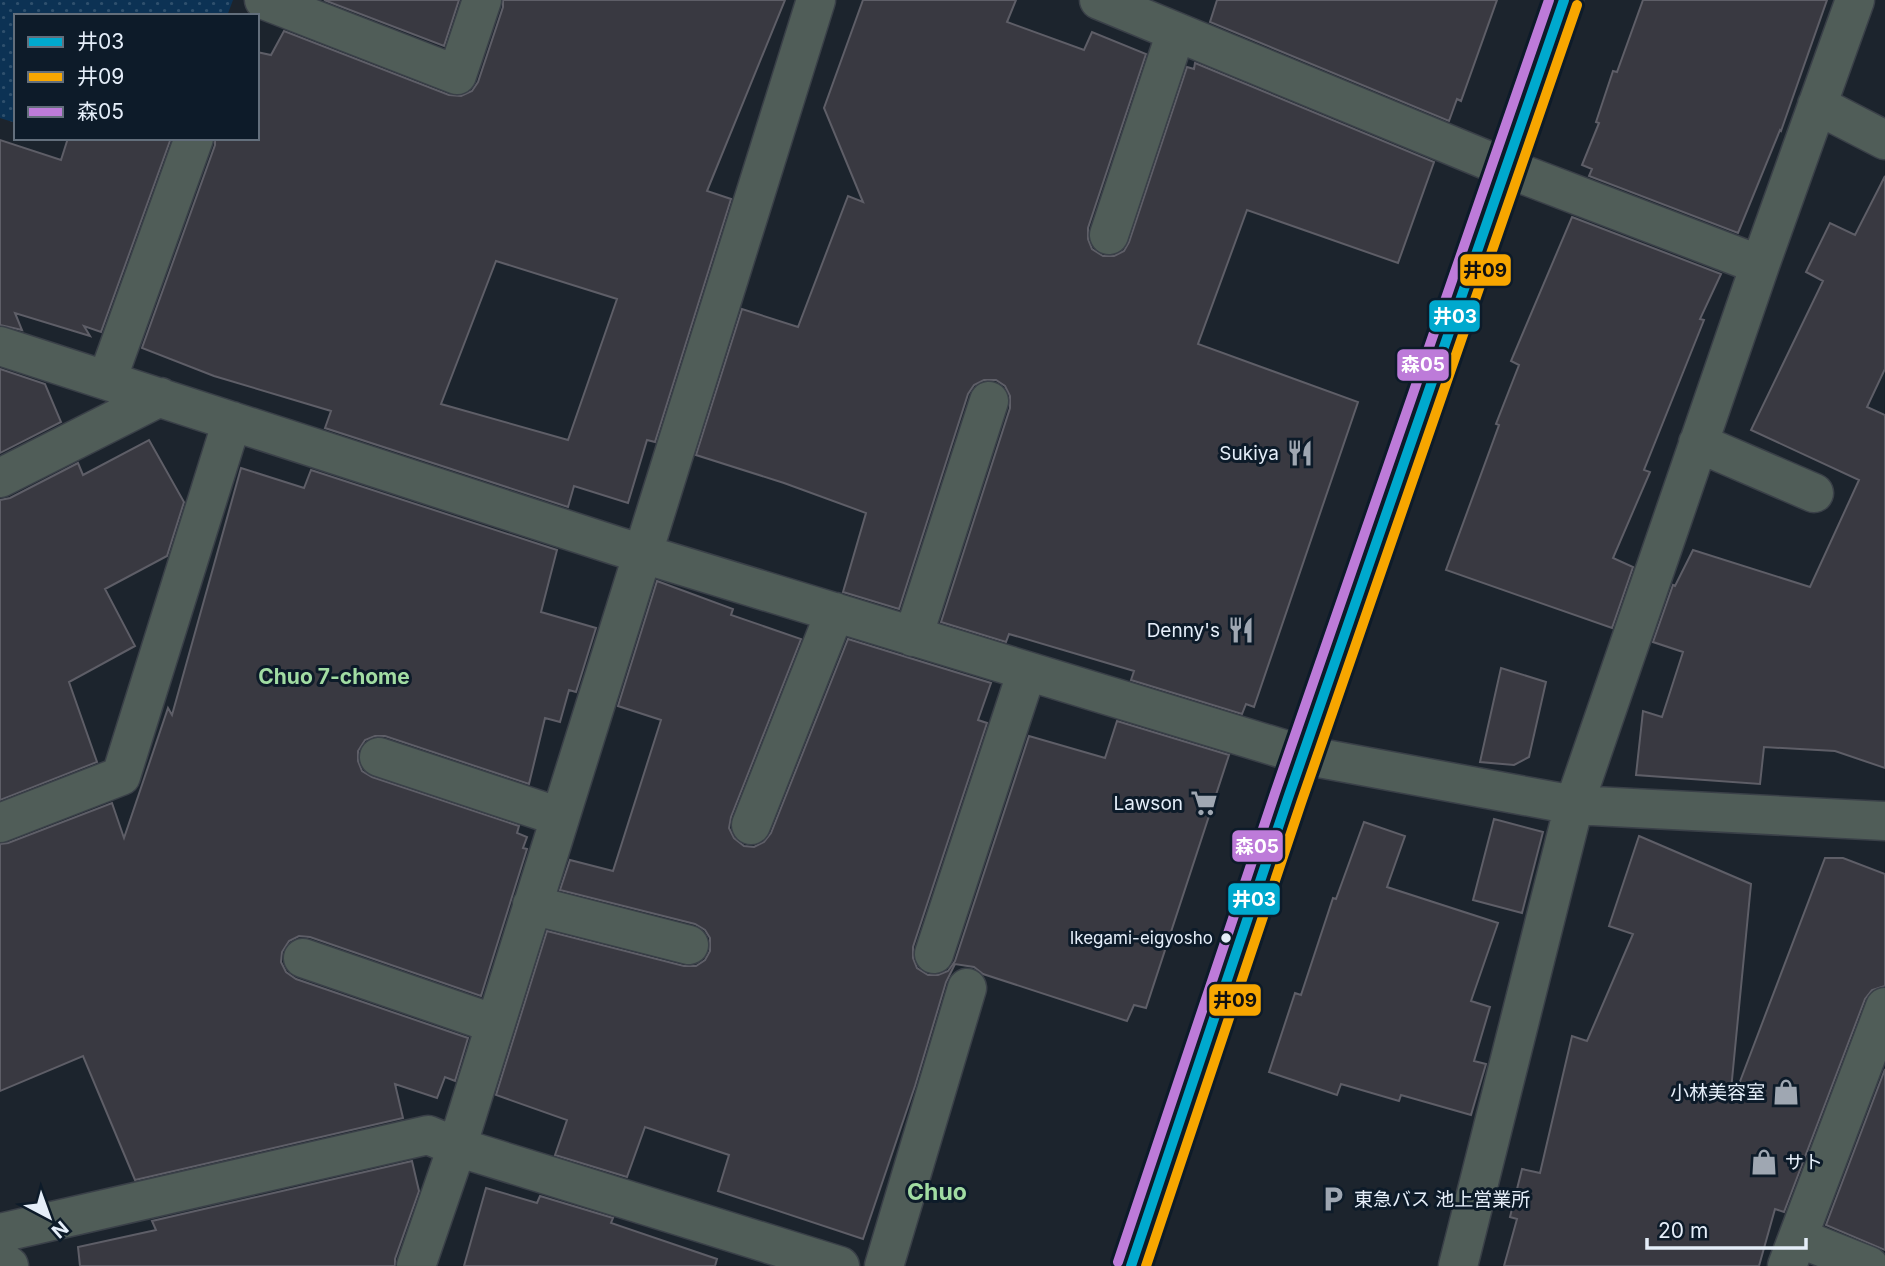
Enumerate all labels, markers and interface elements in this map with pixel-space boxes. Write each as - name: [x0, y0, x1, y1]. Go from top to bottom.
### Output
- legend: [14, 14, 259, 140]
- text: 井03: [77, 29, 124, 54]
- text: 井09: [77, 64, 124, 89]
- text: 森05: [77, 99, 124, 124]
- line badge: 井09: [1459, 253, 1512, 287]
- text: 井09: [1463, 259, 1507, 282]
- line badge: 井03: [1428, 299, 1481, 333]
- text: 井03: [1433, 305, 1477, 328]
- line badge: 森05: [1396, 348, 1450, 382]
- text: 森05: [1401, 353, 1445, 376]
- restaurant icon: Sukiya: [1285, 438, 1315, 468]
- place label: Sukiya: [1219, 442, 1279, 465]
- restaurant icon: Denny's: [1226, 615, 1256, 645]
- place label: Denny's: [1147, 619, 1220, 642]
- district label: Chuo 7-chome: [258, 664, 410, 689]
- supermarket icon: Lawson: [1189, 788, 1219, 818]
- place label: Lawson: [1113, 792, 1183, 815]
- line badge: 森05: [1231, 829, 1284, 863]
- text: 森05: [1235, 835, 1279, 858]
- line badge: 井03: [1227, 882, 1281, 916]
- text: 井03: [1232, 888, 1276, 911]
- place label: Ikegami-eigyosho: [1070, 928, 1213, 948]
- marker: Ikegami-eigyosho: [1219, 931, 1233, 945]
- line badge: 井09: [1208, 983, 1262, 1017]
- text: 井09: [1213, 989, 1257, 1012]
- shop icon: 小林美容室: [1771, 1077, 1801, 1107]
- place label: 小林美容室: [1670, 1081, 1765, 1104]
- shop icon: サト: [1749, 1147, 1779, 1177]
- place label: サト: [1785, 1151, 1823, 1174]
- district label: Chuo: [907, 1178, 967, 1206]
- north arrow: [14, 1182, 84, 1252]
- parking icon: 東急バス 池上営業所: [1318, 1184, 1348, 1214]
- place label: 東急バス 池上営業所: [1354, 1188, 1530, 1211]
- scale bar: [1647, 1206, 1806, 1250]
- text: N: [47, 1216, 73, 1243]
- text: 20 m: [1658, 1218, 1708, 1243]

